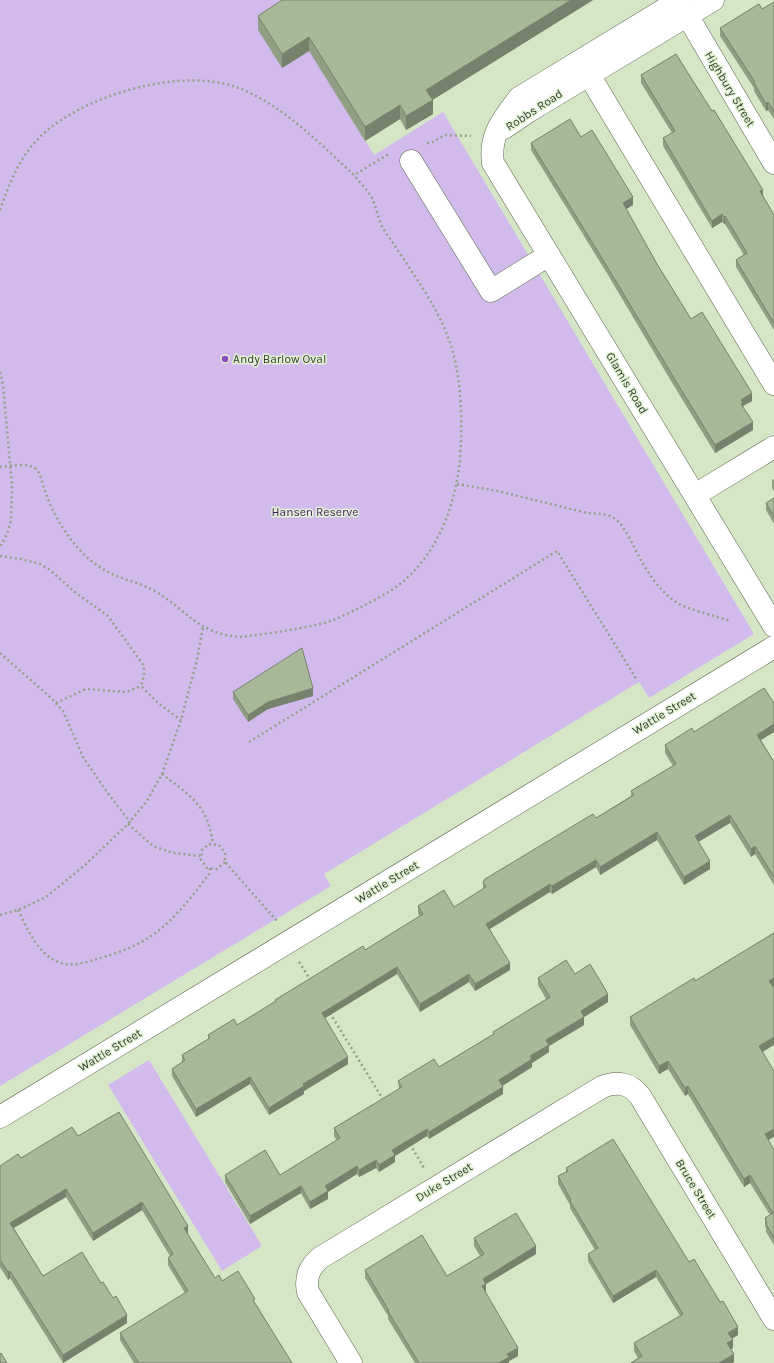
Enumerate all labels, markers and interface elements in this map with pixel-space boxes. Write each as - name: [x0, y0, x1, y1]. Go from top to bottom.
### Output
- street label: Highbury Street: [702, 49, 758, 130]
- street label: Robbs Road: [503, 86, 565, 134]
- street label: Glamis Road: [603, 350, 651, 416]
- place label: Andy Barlow Oval: [233, 352, 326, 366]
- marker: Andy Barlow Oval: [220, 354, 230, 364]
- park label: Hansen Reserve: [272, 505, 358, 519]
- street label: Wattle Street: [630, 688, 699, 737]
- street label: Wattle Street: [353, 857, 422, 906]
- street label: Wattle Street: [76, 1025, 145, 1074]
- street label: Bruce Street: [673, 1157, 720, 1222]
- street label: Duke Street: [413, 1159, 475, 1204]

